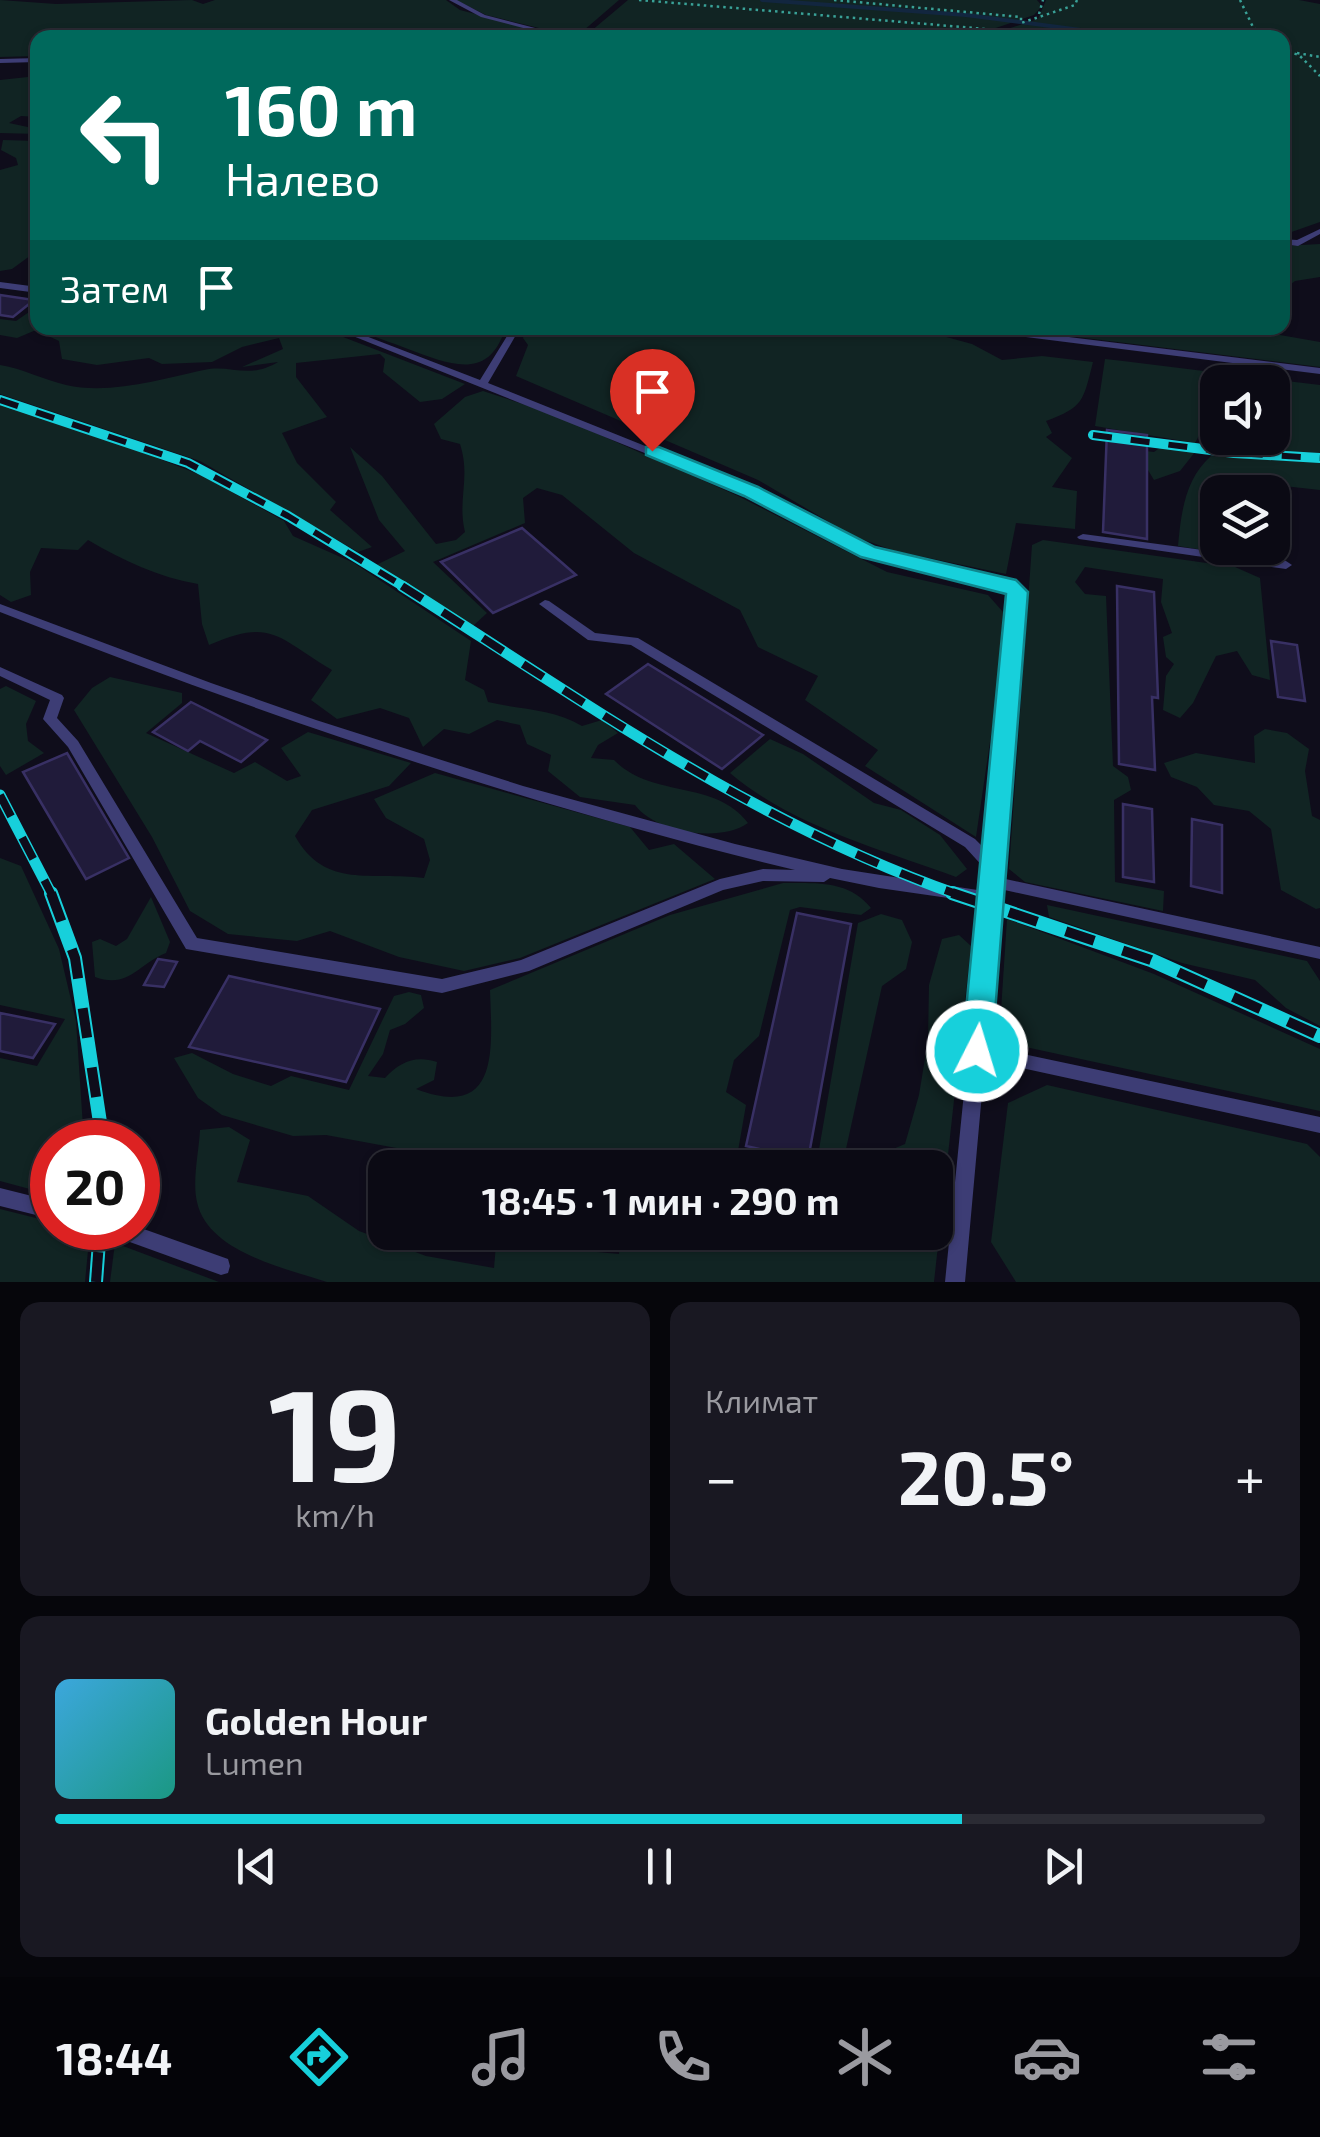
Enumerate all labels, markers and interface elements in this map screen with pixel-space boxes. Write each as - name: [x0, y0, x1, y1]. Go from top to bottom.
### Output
- text: 160 m: [225, 66, 418, 150]
- icon: left: [60, 70, 190, 200]
- text: Налево: [225, 151, 380, 205]
- icon: arrive: [189, 260, 244, 315]
- text: Затем: [60, 265, 169, 311]
- pin: [610, 349, 695, 452]
- icon: arrive: [625, 364, 680, 419]
- map controls: [1200, 365, 1290, 565]
- button: sound: [1200, 365, 1290, 455]
- button: layers: [1200, 475, 1290, 565]
- position arrow: [925, 999, 1029, 1103]
- speed limit sign: 20: [30, 1120, 160, 1250]
- text: 18:45 · 1 мин · 290 m: [482, 1177, 839, 1223]
- text: 19: [269, 1352, 401, 1508]
- text: Климат: [705, 1381, 818, 1419]
- text: 20.5°: [898, 1430, 1074, 1520]
- text: −: [705, 1443, 737, 1509]
- text: +: [1235, 1443, 1265, 1509]
- text: km/h: [295, 1495, 375, 1533]
- text: Golden Hour: [205, 1697, 427, 1743]
- text: Lumen: [205, 1743, 304, 1781]
- icon: previous: [229, 1839, 284, 1894]
- icon: pause: [632, 1839, 687, 1894]
- icon: next: [1036, 1839, 1091, 1894]
- icon: directions: [284, 2022, 354, 2092]
- icon: music: [466, 2022, 536, 2092]
- icon: phone: [648, 2022, 718, 2092]
- icon: climate: [830, 2022, 900, 2092]
- icon: car: [1012, 2022, 1082, 2092]
- icon: filters: [1194, 2022, 1264, 2092]
- text: 18:44: [56, 2030, 172, 2084]

